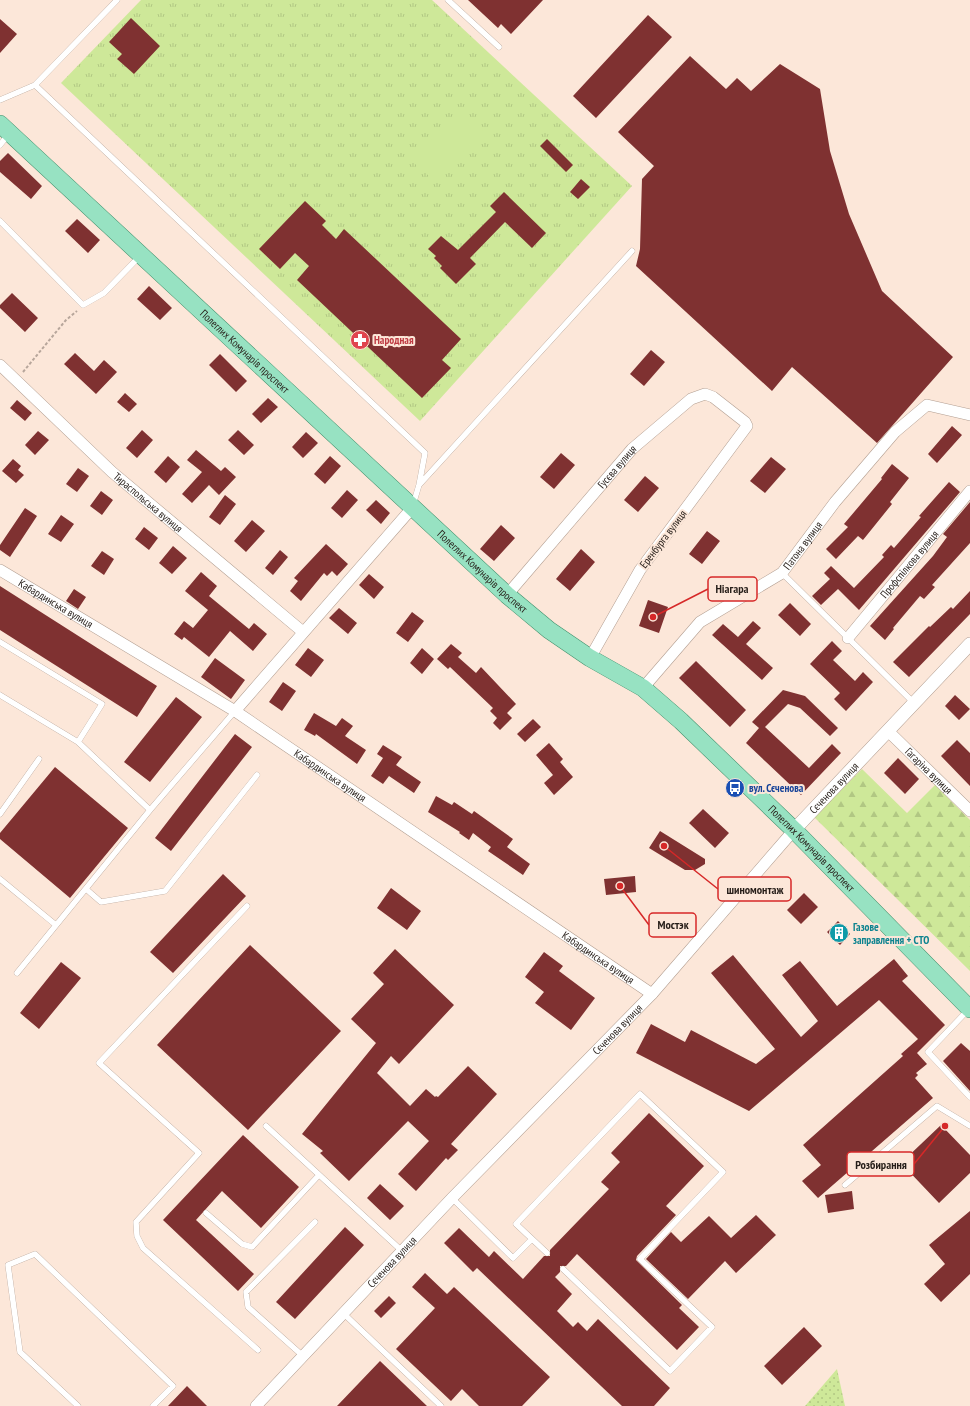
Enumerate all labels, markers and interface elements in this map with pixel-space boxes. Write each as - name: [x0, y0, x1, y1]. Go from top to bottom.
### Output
- street label: Полеглих Комунарів проспект: [197, 306, 293, 396]
- pharmacy icon: Народная: [349, 329, 371, 351]
- place label: Народная: [374, 333, 414, 347]
- street label: Гусєва вулиця: [594, 442, 639, 491]
- street label: Тираспольська вулиця: [111, 469, 186, 535]
- street label: Еренбурга вулиця: [637, 507, 689, 571]
- street label: Патона вулиця: [780, 519, 825, 572]
- street label: Полеглих Комунарів проспект: [435, 527, 531, 616]
- street label: Профспілкова вулиця: [877, 527, 942, 601]
- street label: Кабардинська вулиця: [16, 576, 95, 631]
- callout: Ніагара: [708, 577, 757, 601]
- text: Ніагара: [715, 581, 749, 596]
- street label: Гагаріна вулиця: [902, 745, 955, 797]
- street label: Кабардинська вулиця: [291, 746, 369, 805]
- street label: Сєченова вулиця: [806, 759, 861, 816]
- bus stop icon: вул. Сєченова: [724, 777, 746, 799]
- place label: вул. Сєченова: [749, 781, 804, 795]
- street label: Полеглих Комунарів проспект: [765, 802, 858, 895]
- callout: шиномонтаж: [718, 877, 791, 901]
- text: шиномонтаж: [726, 882, 785, 897]
- callout: Мостэк: [649, 913, 696, 937]
- text: Мостэк: [657, 917, 689, 932]
- place label: Газове заправлення + СТО: [853, 920, 929, 947]
- building icon: Газове заправлення + СТО: [828, 922, 850, 944]
- street label: Кабардинська вулиця: [559, 928, 637, 987]
- street label: Сєченова вулиця: [589, 1001, 645, 1058]
- callout: Розбирання: [847, 1152, 914, 1176]
- text: Розбирання: [855, 1157, 907, 1172]
- street label: Сєченова вулиця: [364, 1233, 419, 1291]

